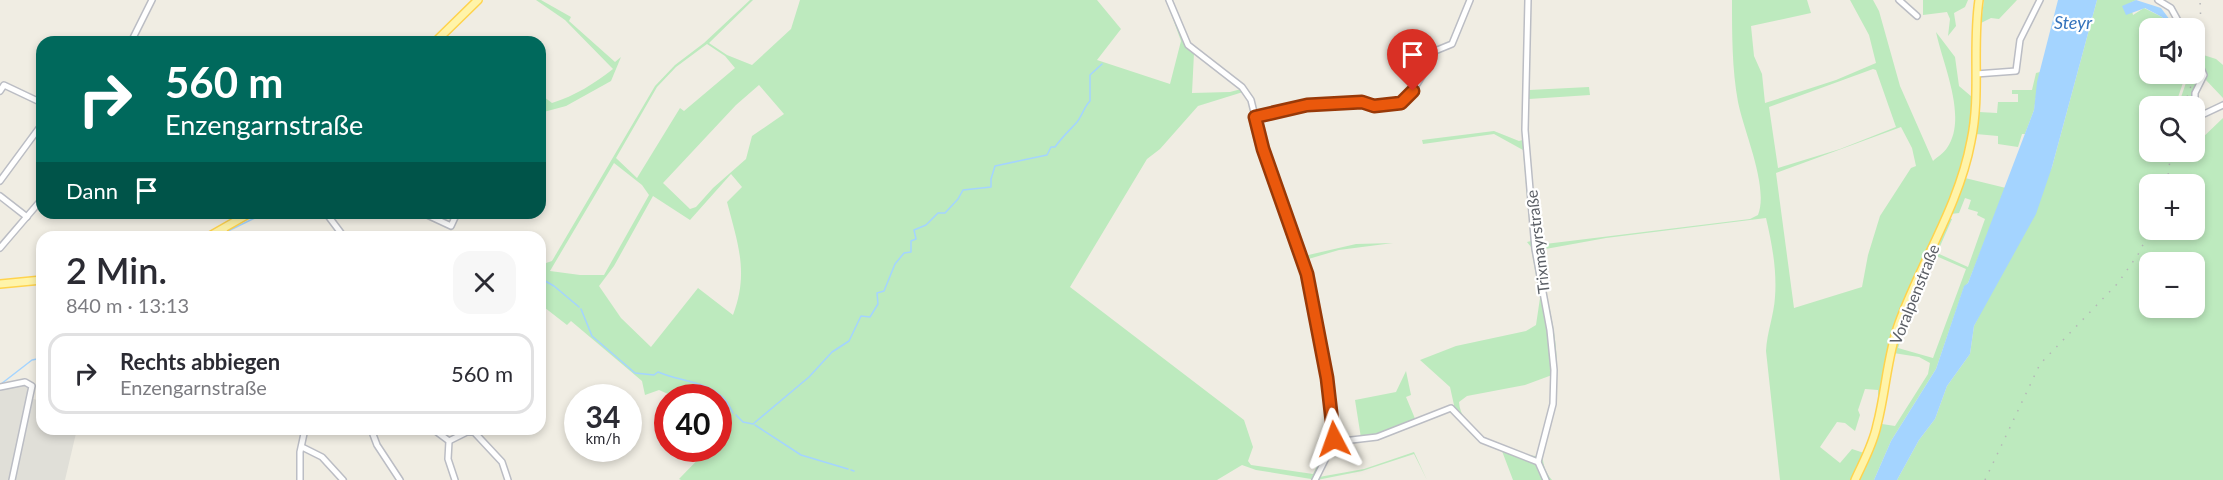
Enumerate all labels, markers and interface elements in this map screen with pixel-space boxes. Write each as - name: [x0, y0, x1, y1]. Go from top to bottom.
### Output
- water label: Steyr: [2054, 11, 2093, 33]
- map controls: [2139, 18, 2205, 318]
- button: sound: [2139, 18, 2205, 84]
- pin: [1387, 29, 1438, 91]
- icon: arrive: [1396, 38, 1429, 71]
- text: 560 m: [165, 57, 283, 107]
- icon: right: [66, 60, 144, 138]
- button: search: [2139, 96, 2205, 162]
- text: Enzengarnstraße: [165, 108, 363, 141]
- icon: arrive: [130, 174, 163, 207]
- button: +: [2139, 174, 2205, 240]
- text: Dann: [66, 177, 118, 204]
- street label: Trixmayrstraße: [1521, 189, 1553, 295]
- street label: Voralpenstraße: [1885, 241, 1943, 347]
- text: 2 Min.: [66, 248, 167, 292]
- button: close: [453, 251, 516, 314]
- button: −: [2139, 252, 2205, 318]
- text: 840 m · 13:13: [66, 293, 189, 317]
- text: Rechts abbiegen: [120, 348, 280, 375]
- icon: right: [69, 357, 102, 390]
- text: 560 m: [451, 360, 513, 387]
- text: Enzengarnstraße: [120, 375, 267, 399]
- speed limit sign: 40: [654, 384, 732, 462]
- text: 34: [586, 398, 620, 434]
- position arrow: [1302, 407, 1366, 471]
- text: km/h: [585, 429, 621, 447]

